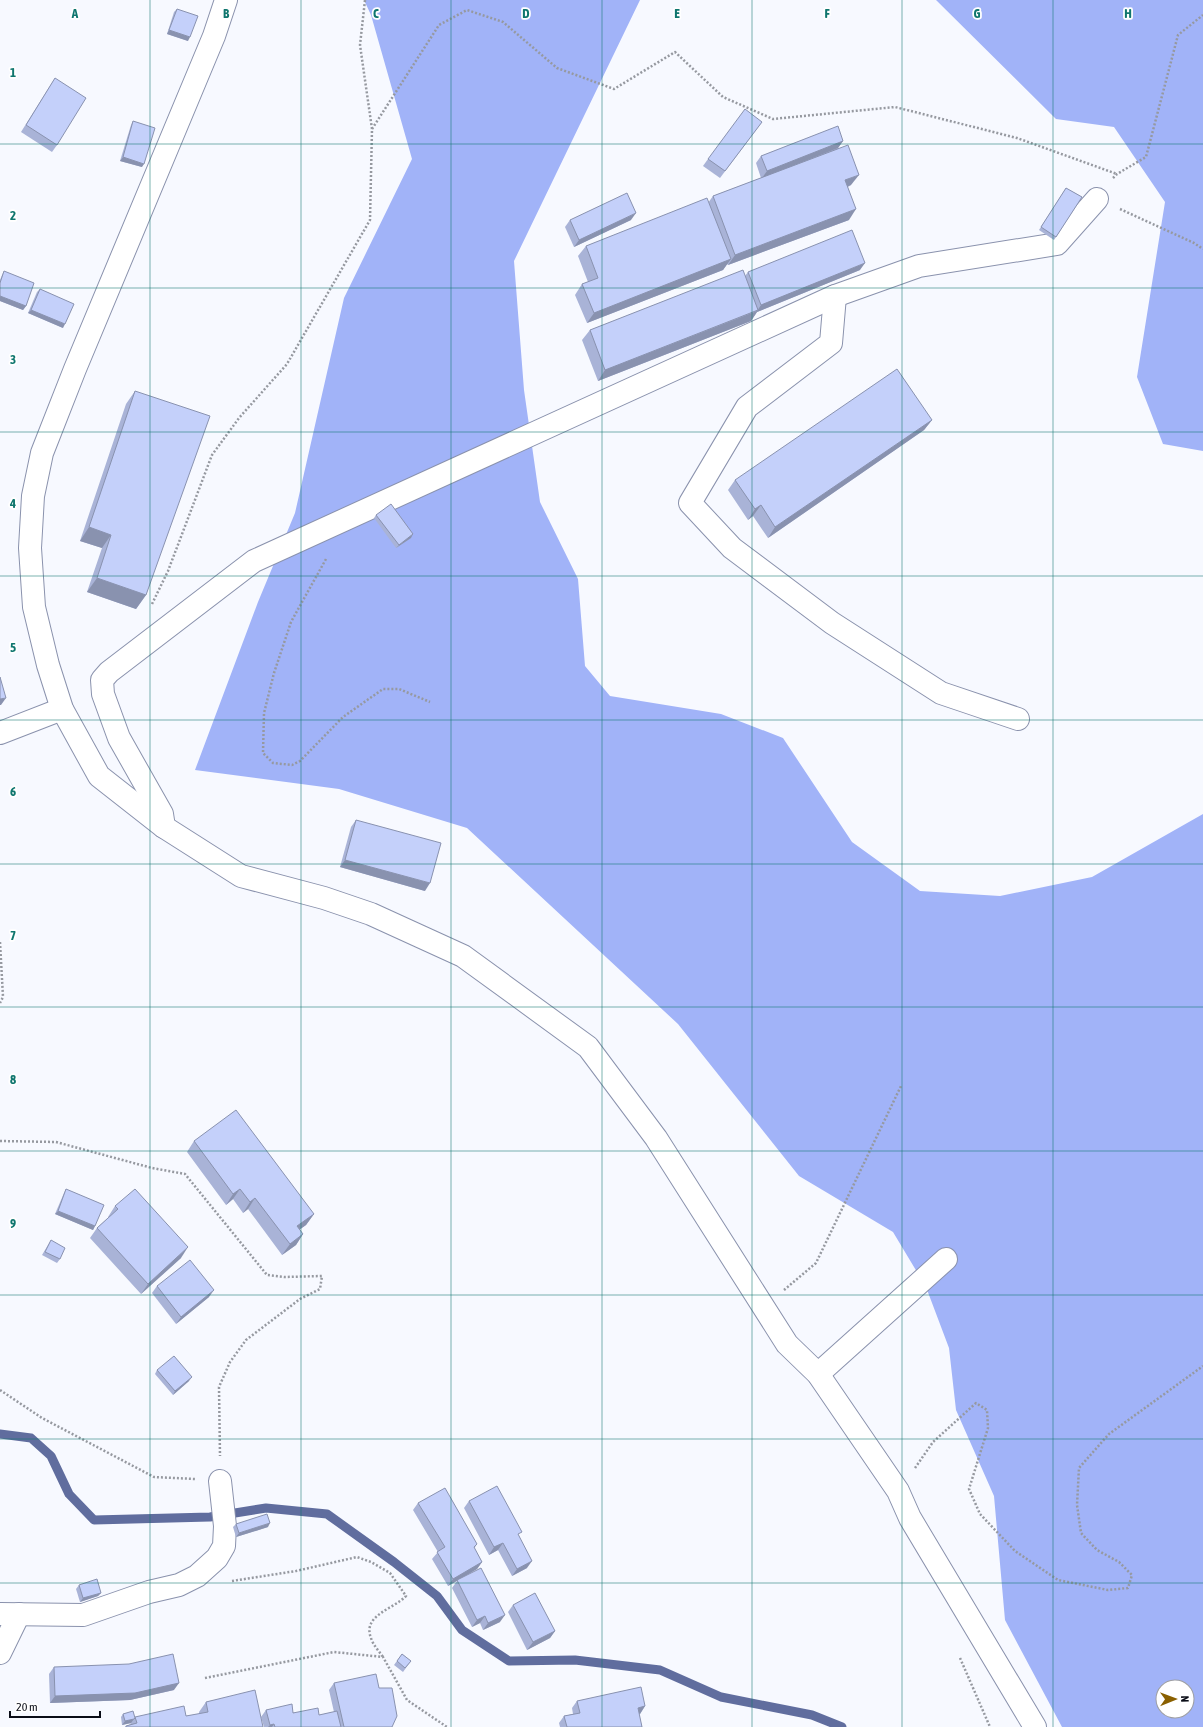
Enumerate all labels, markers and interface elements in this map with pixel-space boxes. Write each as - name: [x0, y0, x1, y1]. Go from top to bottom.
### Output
- text: A: [71, 6, 79, 21]
- text: B: [223, 6, 230, 21]
- text: C: [373, 6, 379, 21]
- text: D: [522, 6, 530, 21]
- text: E: [674, 6, 680, 21]
- text: F: [824, 6, 830, 21]
- text: G: [974, 6, 981, 21]
- text: H: [1124, 6, 1132, 21]
- text: 1: [10, 65, 16, 80]
- text: 2: [10, 208, 16, 223]
- text: 3: [10, 352, 16, 367]
- text: 4: [9, 496, 16, 511]
- text: 5: [10, 640, 16, 655]
- text: 6: [10, 784, 16, 799]
- text: 7: [10, 928, 16, 943]
- text: 8: [10, 1072, 16, 1087]
- text: 9: [10, 1216, 16, 1231]
- north arrow: [1155, 1679, 1195, 1719]
- scale bar: [10, 1693, 100, 1719]
- text: N: [1179, 1695, 1191, 1702]
- text: 20 m: [16, 1700, 38, 1714]

